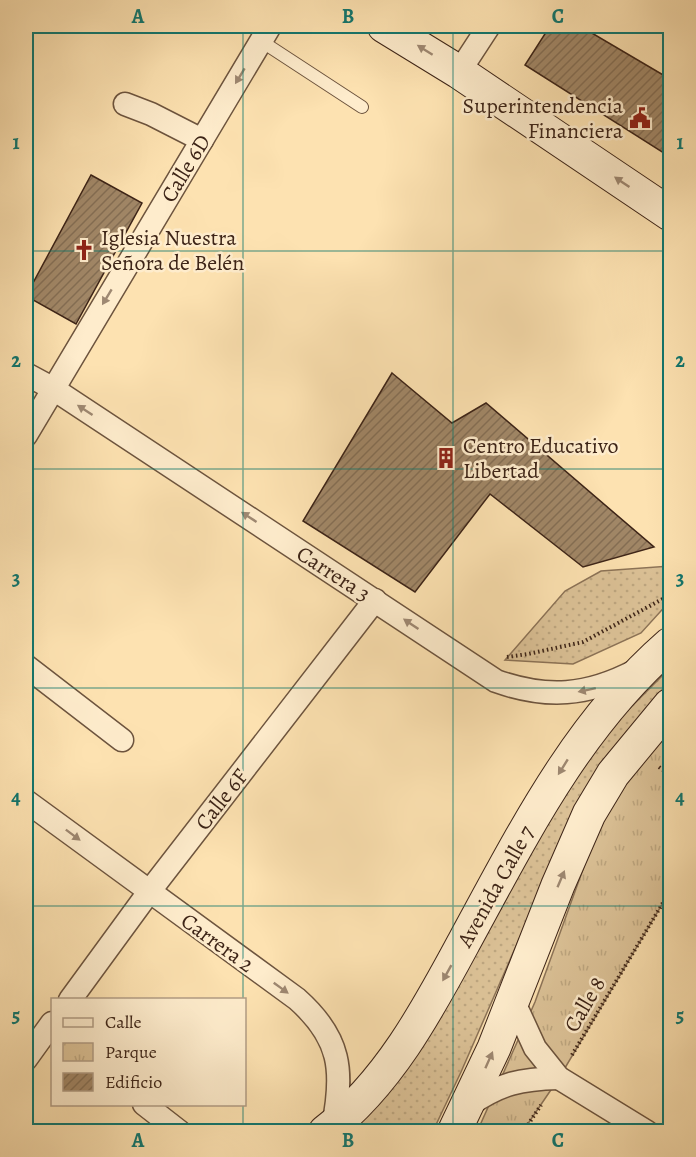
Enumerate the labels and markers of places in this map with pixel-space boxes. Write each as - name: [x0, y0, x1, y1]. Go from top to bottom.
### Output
- place label: Superintendencia Financiera: [463, 91, 624, 146]
- public building icon: Superintendencia Financiera: [628, 106, 652, 130]
- place label: Iglesia Nuestra Señora de Belén: [101, 223, 244, 278]
- church icon: Iglesia Nuestra Señora de Belén: [72, 238, 96, 262]
- place label: Centro Educativo Libertad: [463, 431, 618, 486]
- building icon: Centro Educativo Libertad: [434, 446, 458, 470]

